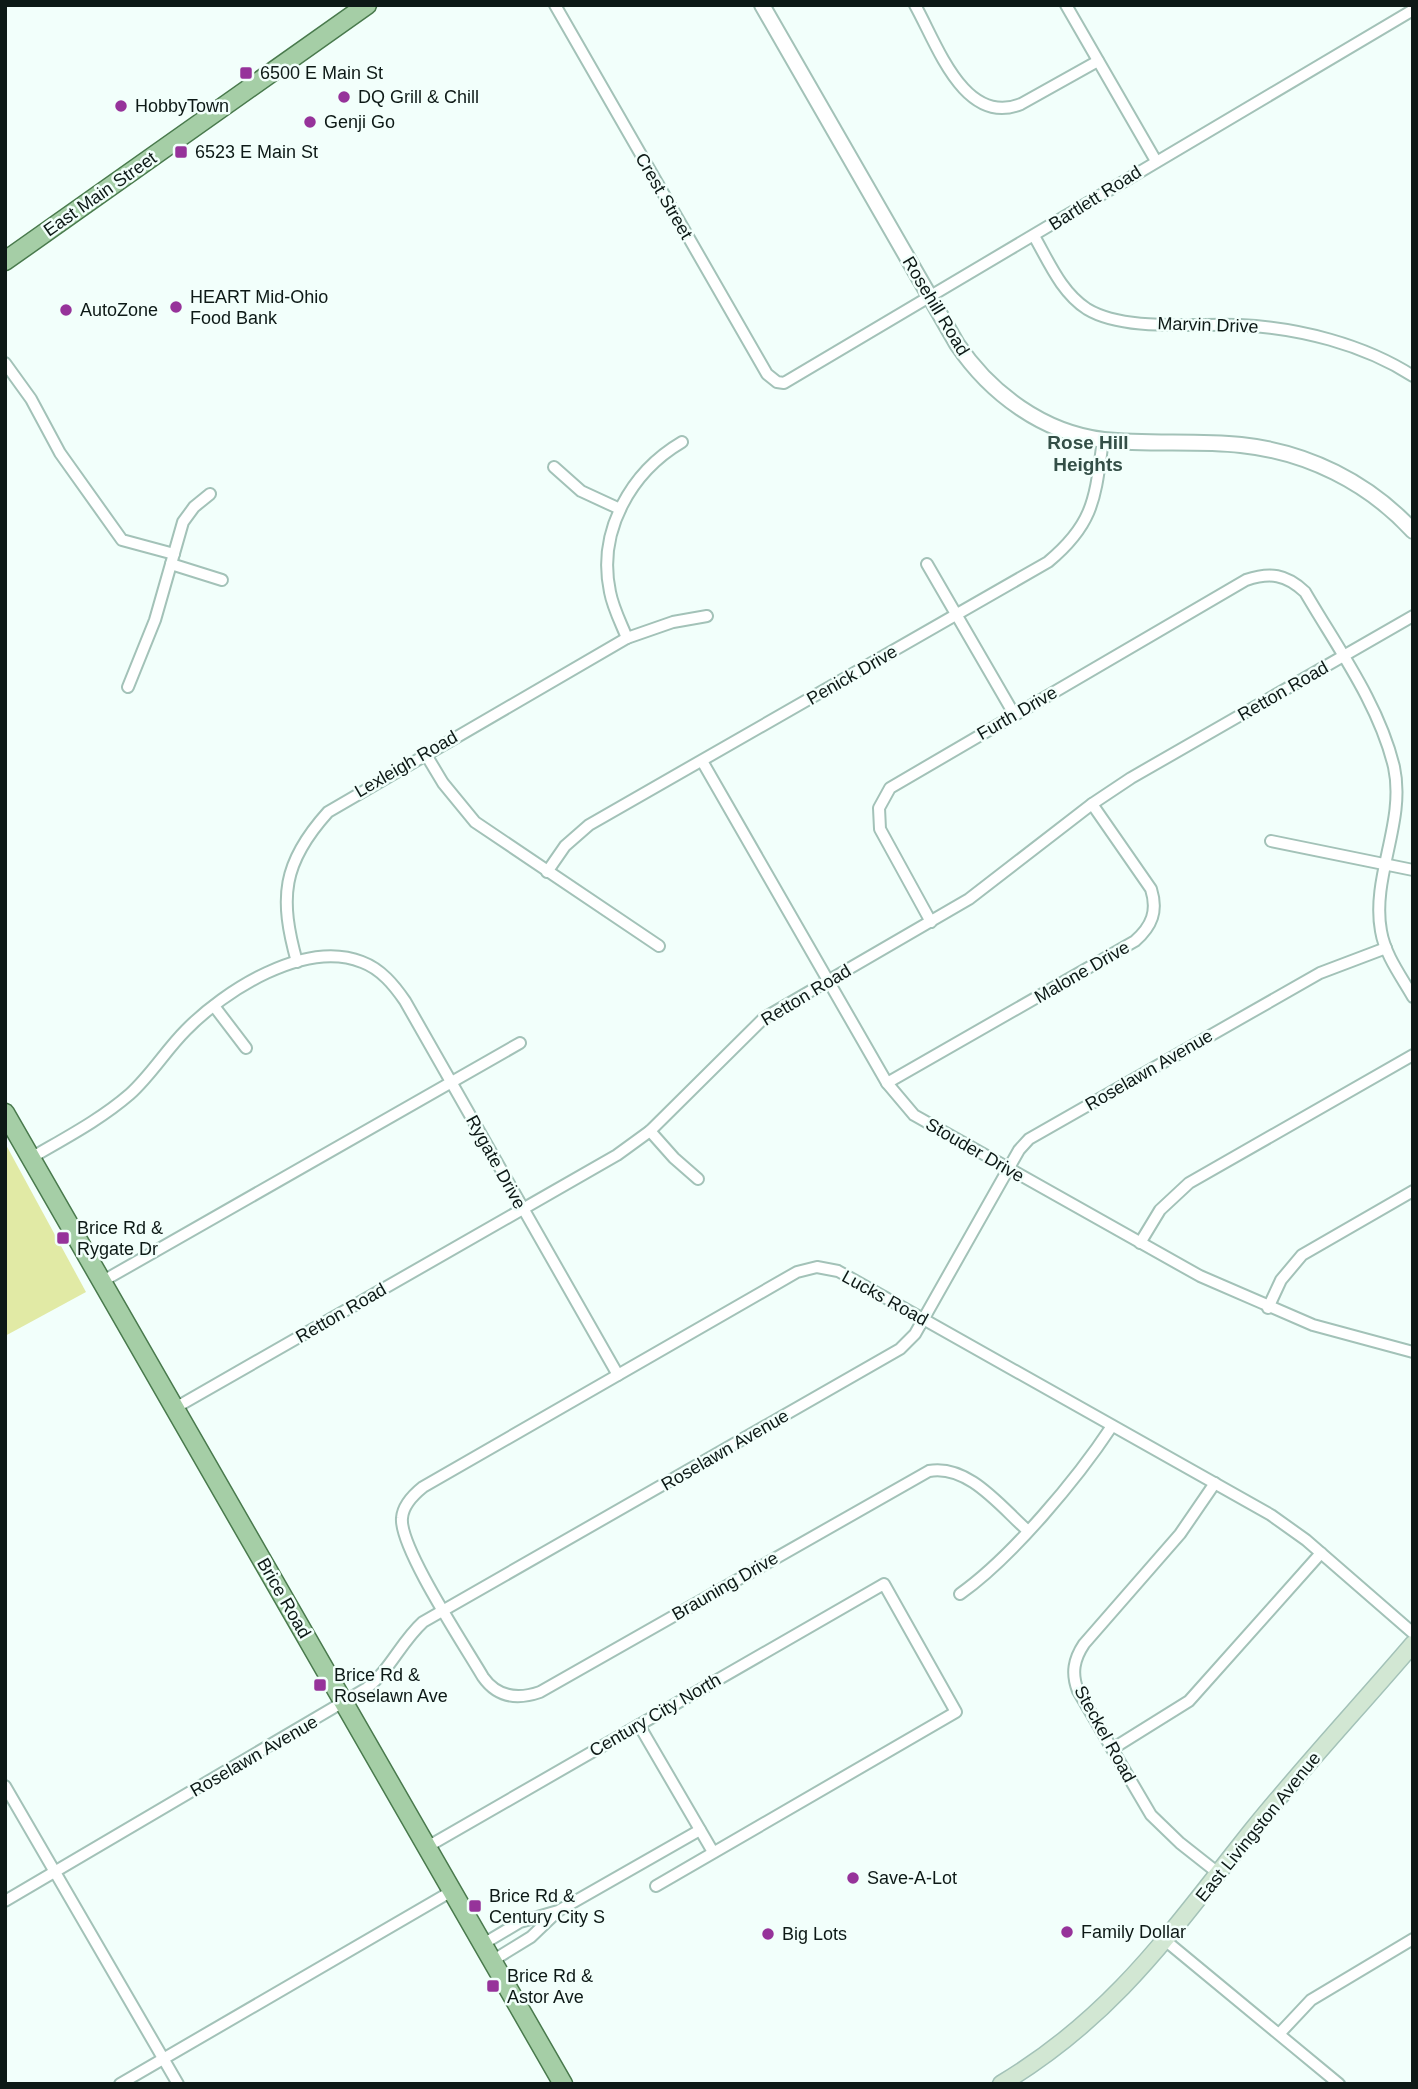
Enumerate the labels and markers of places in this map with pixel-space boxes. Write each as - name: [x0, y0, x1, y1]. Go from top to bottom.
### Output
- place label: 6500 E Main St: [260, 63, 383, 83]
- marker: 6500 E Main St: [238, 65, 254, 81]
- place label: DQ Grill & Chill: [358, 87, 479, 107]
- marker: DQ Grill & Chill: [336, 89, 352, 105]
- place label: HobbyTown: [135, 96, 229, 116]
- marker: HobbyTown: [113, 98, 129, 114]
- place label: Genji Go: [324, 112, 395, 132]
- marker: Genji Go: [302, 114, 318, 130]
- place label: 6523 E Main St: [195, 142, 318, 162]
- marker: 6523 E Main St: [173, 144, 189, 160]
- place label: HEART Mid-Ohio Food Bank: [190, 287, 328, 328]
- marker: HEART Mid-Ohio Food Bank: [168, 299, 184, 315]
- place label: AutoZone: [80, 300, 158, 320]
- marker: AutoZone: [58, 302, 74, 318]
- place label: Brice Rd & Rygate Dr: [77, 1218, 163, 1259]
- marker: Brice Rd & Rygate Dr: [55, 1230, 71, 1246]
- place label: Brice Rd & Roselawn Ave: [334, 1665, 448, 1706]
- marker: Brice Rd & Roselawn Ave: [312, 1677, 328, 1693]
- place label: Save-A-Lot: [867, 1868, 957, 1888]
- marker: Save-A-Lot: [845, 1870, 861, 1886]
- place label: Brice Rd & Century City S: [489, 1886, 605, 1927]
- marker: Brice Rd & Century City S: [467, 1898, 483, 1914]
- place label: Family Dollar: [1081, 1922, 1186, 1942]
- place label: Big Lots: [782, 1924, 847, 1944]
- marker: Family Dollar: [1059, 1924, 1075, 1940]
- marker: Big Lots: [760, 1926, 776, 1942]
- place label: Brice Rd & Astor Ave: [507, 1966, 593, 2007]
- marker: Brice Rd & Astor Ave: [485, 1978, 501, 1994]

